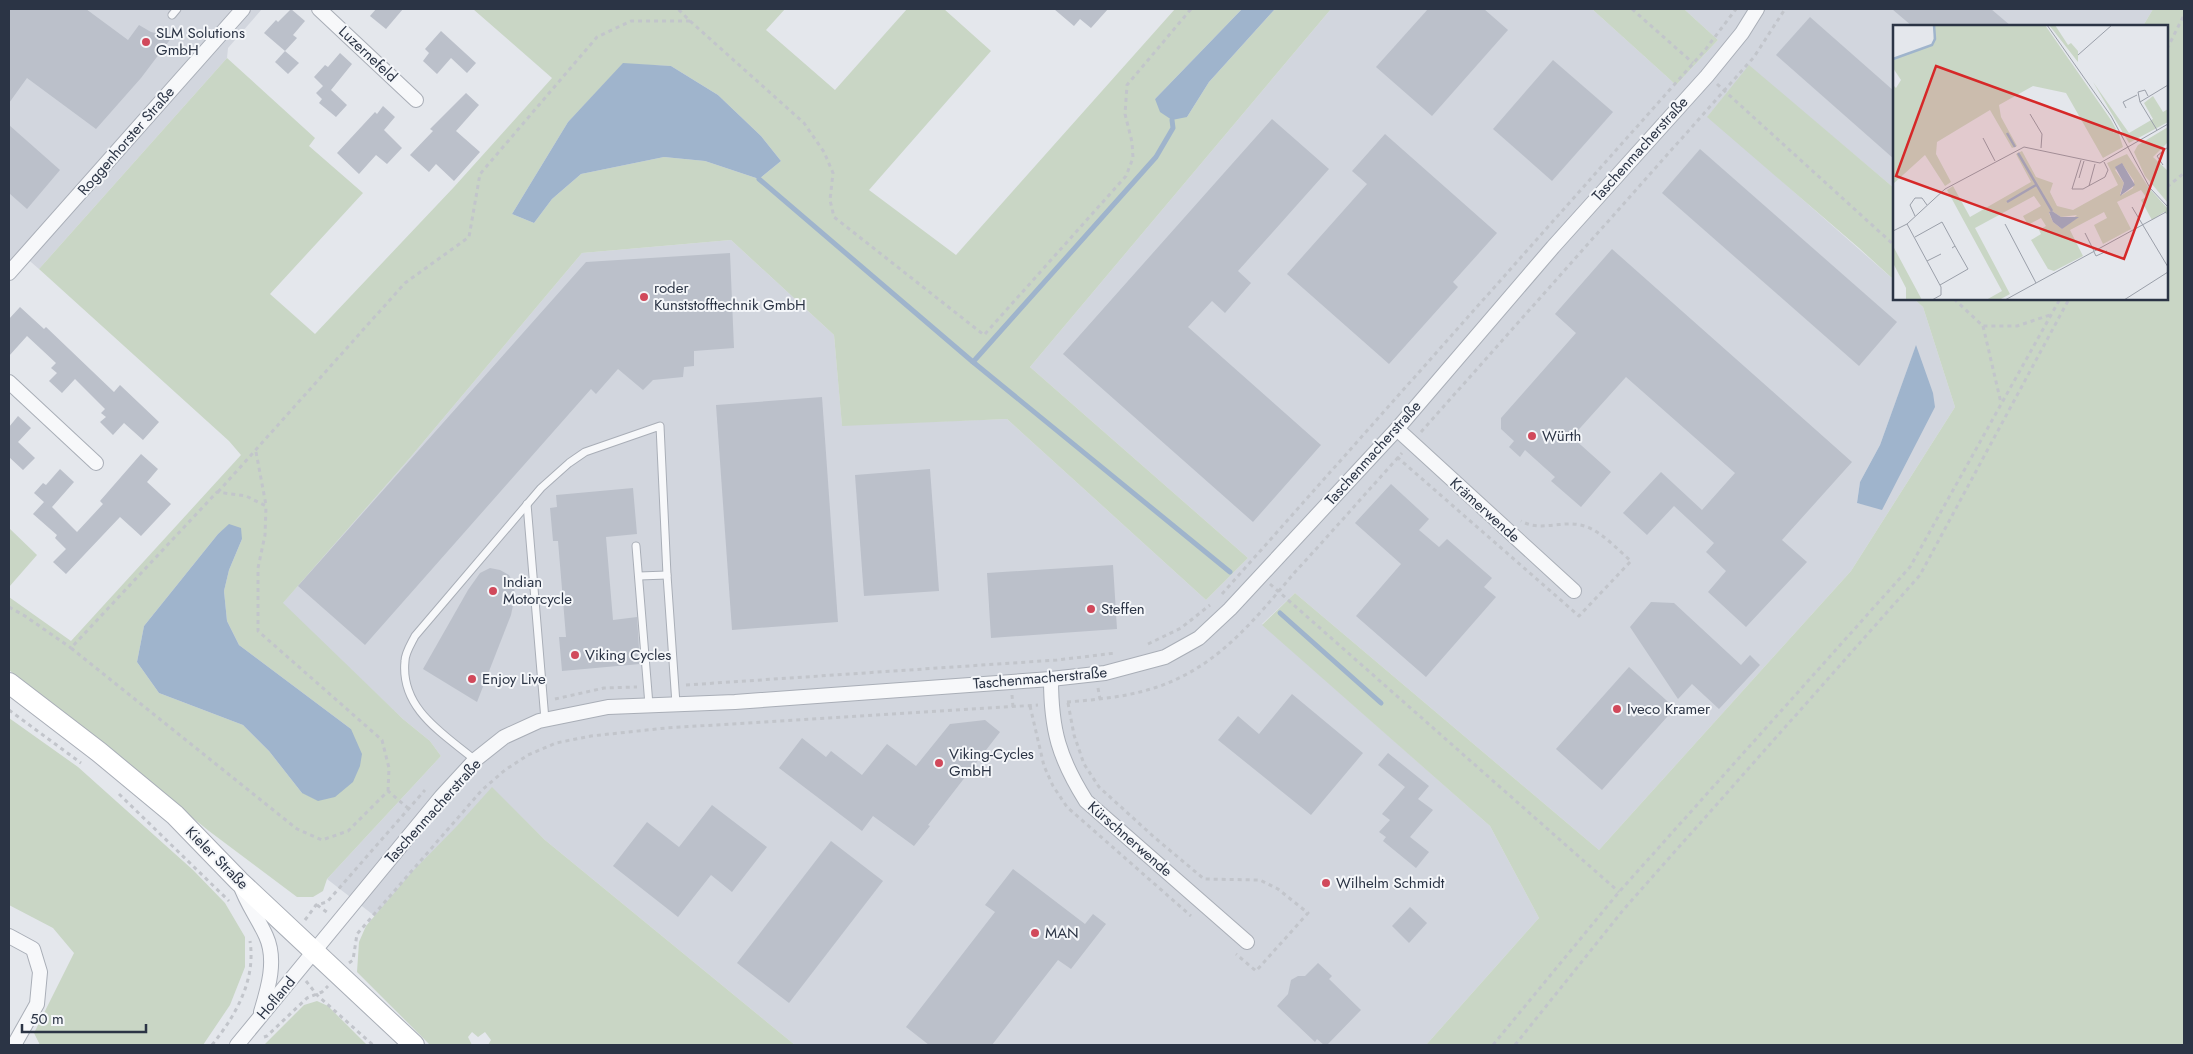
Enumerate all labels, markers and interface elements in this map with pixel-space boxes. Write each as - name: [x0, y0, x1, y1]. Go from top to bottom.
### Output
- street label: Luzernefeld: [334, 21, 402, 87]
- place label: SLM Solutions GmbH: [156, 22, 245, 61]
- inset map: [1893, 25, 2168, 300]
- marker: SLM Solutions GmbH: [140, 36, 152, 48]
- street label: Roggenhorster Straße: [72, 82, 180, 200]
- street label: Taschenmacherstraße: [1587, 91, 1693, 206]
- place label: roder Kunststofftechnik GmbH: [654, 277, 806, 316]
- marker: roder Kunststofftechnik GmbH: [638, 291, 650, 303]
- street label: Taschenmacherstraße: [1320, 395, 1426, 510]
- place label: Würth: [1542, 425, 1581, 447]
- marker: Würth: [1526, 430, 1538, 442]
- street label: Krämerwende: [1445, 472, 1525, 548]
- place label: Indian Motorcycle: [503, 571, 572, 610]
- marker: Indian Motorcycle: [487, 585, 499, 597]
- place label: Steffen: [1101, 598, 1145, 620]
- marker: Steffen: [1085, 603, 1097, 615]
- place label: Viking Cycles: [585, 644, 671, 666]
- marker: Viking Cycles: [569, 649, 581, 661]
- street label: Taschenmacherstraße: [972, 661, 1108, 695]
- place label: Enjoy Live: [482, 668, 546, 690]
- marker: Enjoy Live: [466, 673, 478, 685]
- place label: Iveco Kramer: [1627, 698, 1711, 720]
- marker: Iveco Kramer: [1611, 703, 1623, 715]
- place label: Viking-Cycles GmbH: [949, 743, 1034, 782]
- street label: Taschenmacherstraße: [380, 753, 486, 868]
- marker: Viking-Cycles GmbH: [933, 757, 945, 769]
- street label: Kürschnerwende: [1083, 796, 1177, 882]
- street label: Kieler Straße: [180, 821, 254, 895]
- place label: Wilhelm Schmidt: [1336, 872, 1445, 894]
- marker: Wilhelm Schmidt: [1320, 877, 1332, 889]
- place label: MAN: [1045, 922, 1079, 944]
- marker: MAN: [1029, 927, 1041, 939]
- street label: Hofland: [251, 972, 301, 1024]
- scale bar: [22, 1002, 146, 1034]
- text: 50 m: [30, 1008, 64, 1030]

